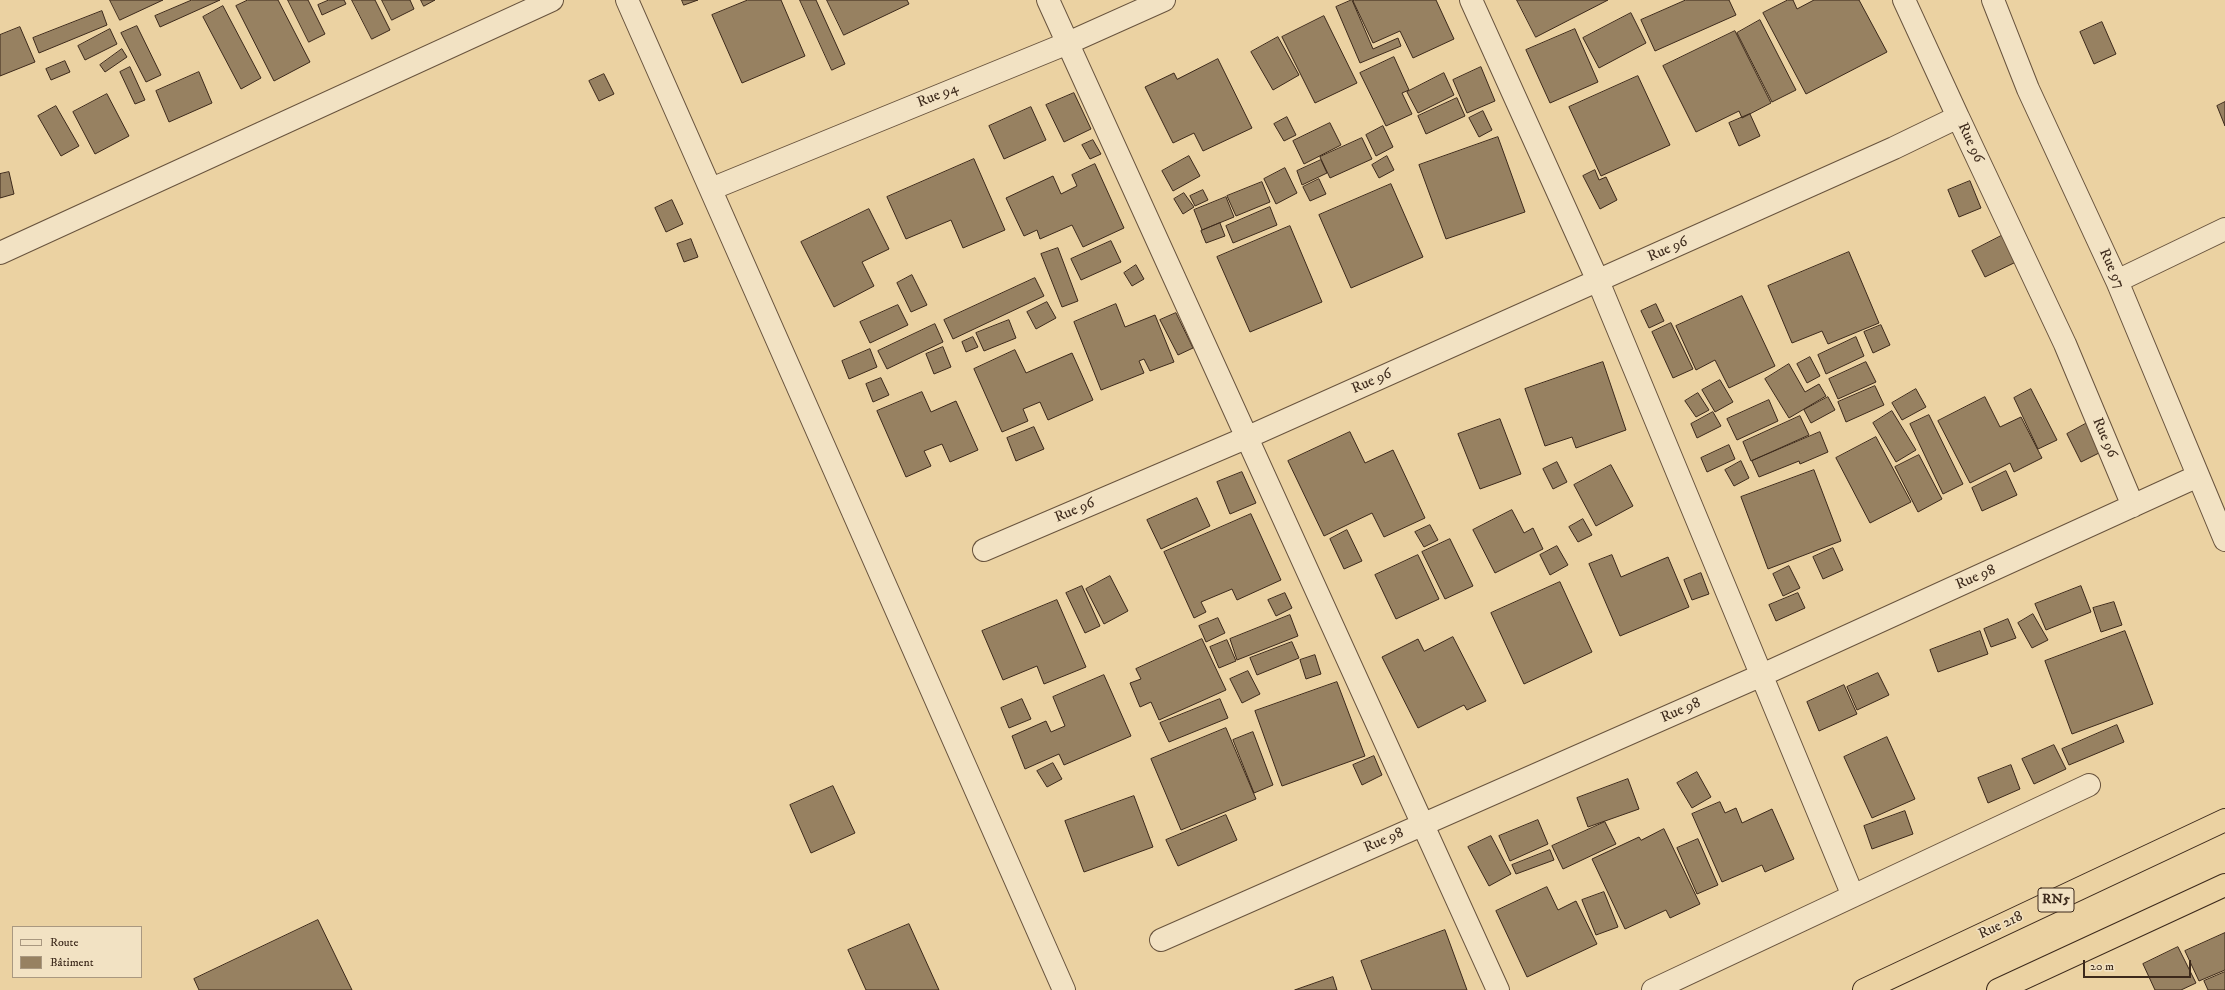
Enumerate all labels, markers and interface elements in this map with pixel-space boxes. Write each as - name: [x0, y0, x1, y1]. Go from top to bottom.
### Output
- street label: Rue 94: [915, 80, 961, 112]
- street label: Rue 96: [1953, 120, 1987, 166]
- street label: Rue 96: [1645, 233, 1691, 267]
- street label: Rue 97: [2094, 246, 2128, 292]
- street label: Rue 96: [1349, 365, 1395, 399]
- street label: Rue 96: [2088, 415, 2120, 461]
- street label: Rue 96: [1052, 495, 1098, 527]
- street label: Rue 98: [1953, 561, 1999, 595]
- street label: Rue 98: [1658, 694, 1704, 728]
- street label: Rue 98: [1361, 824, 1407, 858]
- road number: RN5: [2038, 888, 2074, 912]
- street label: Rue 218: [1976, 908, 2026, 944]
- legend: [12, 926, 142, 978]
- text: Route: [50, 935, 78, 950]
- scale bar: [2085, 952, 2193, 978]
- text: Bâtiment: [50, 955, 94, 970]
- text: 20 m: [2090, 959, 2114, 974]

